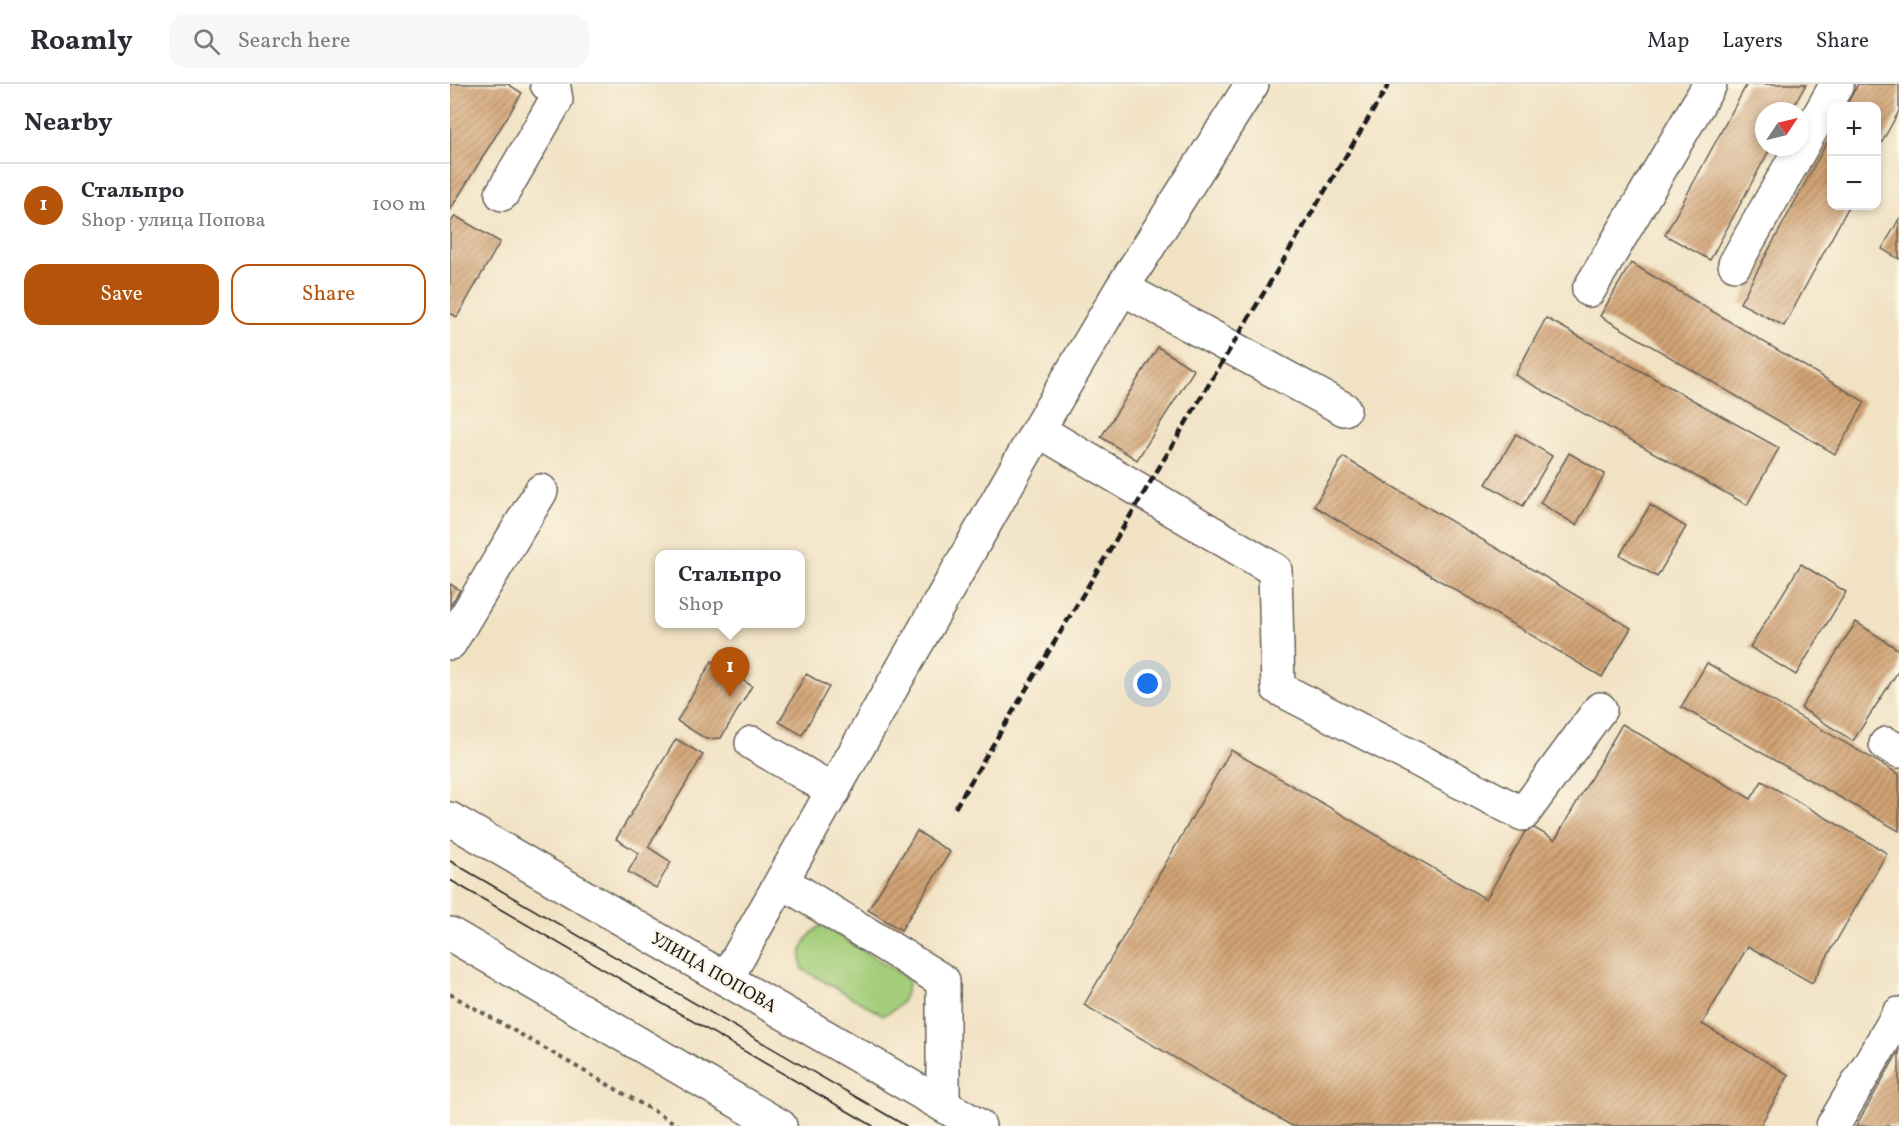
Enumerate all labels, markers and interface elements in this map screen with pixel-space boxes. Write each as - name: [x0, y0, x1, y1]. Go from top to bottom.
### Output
- search box: [169, 14, 589, 68]
- text: Roamly: [30, 22, 133, 61]
- icon: search: [190, 25, 223, 58]
- text: Search here: [238, 26, 350, 57]
- text: Map: [1647, 27, 1689, 56]
- text: Layers: [1722, 27, 1783, 56]
- text: Share: [1816, 27, 1869, 56]
- north arrow: [1755, 102, 1809, 156]
- map controls: [1827, 102, 1881, 210]
- button: +: [1827, 102, 1881, 156]
- text: Nearby: [24, 105, 113, 141]
- button: −: [1827, 156, 1881, 210]
- text: Стальпро: [81, 176, 184, 207]
- text: 1: [39, 191, 48, 219]
- text: 100 m: [372, 191, 426, 219]
- text: Shop · улица Попова: [81, 207, 266, 235]
- button: Save: [24, 264, 219, 325]
- button: Share: [231, 264, 426, 325]
- popup: [655, 550, 805, 628]
- text: Стальпро: [678, 560, 782, 591]
- text: Shop: [678, 591, 723, 619]
- pin: 1: [710, 648, 750, 697]
- your location: [1133, 669, 1162, 698]
- street label: УЛИЦА ПОПОВА: [645, 927, 781, 1020]

